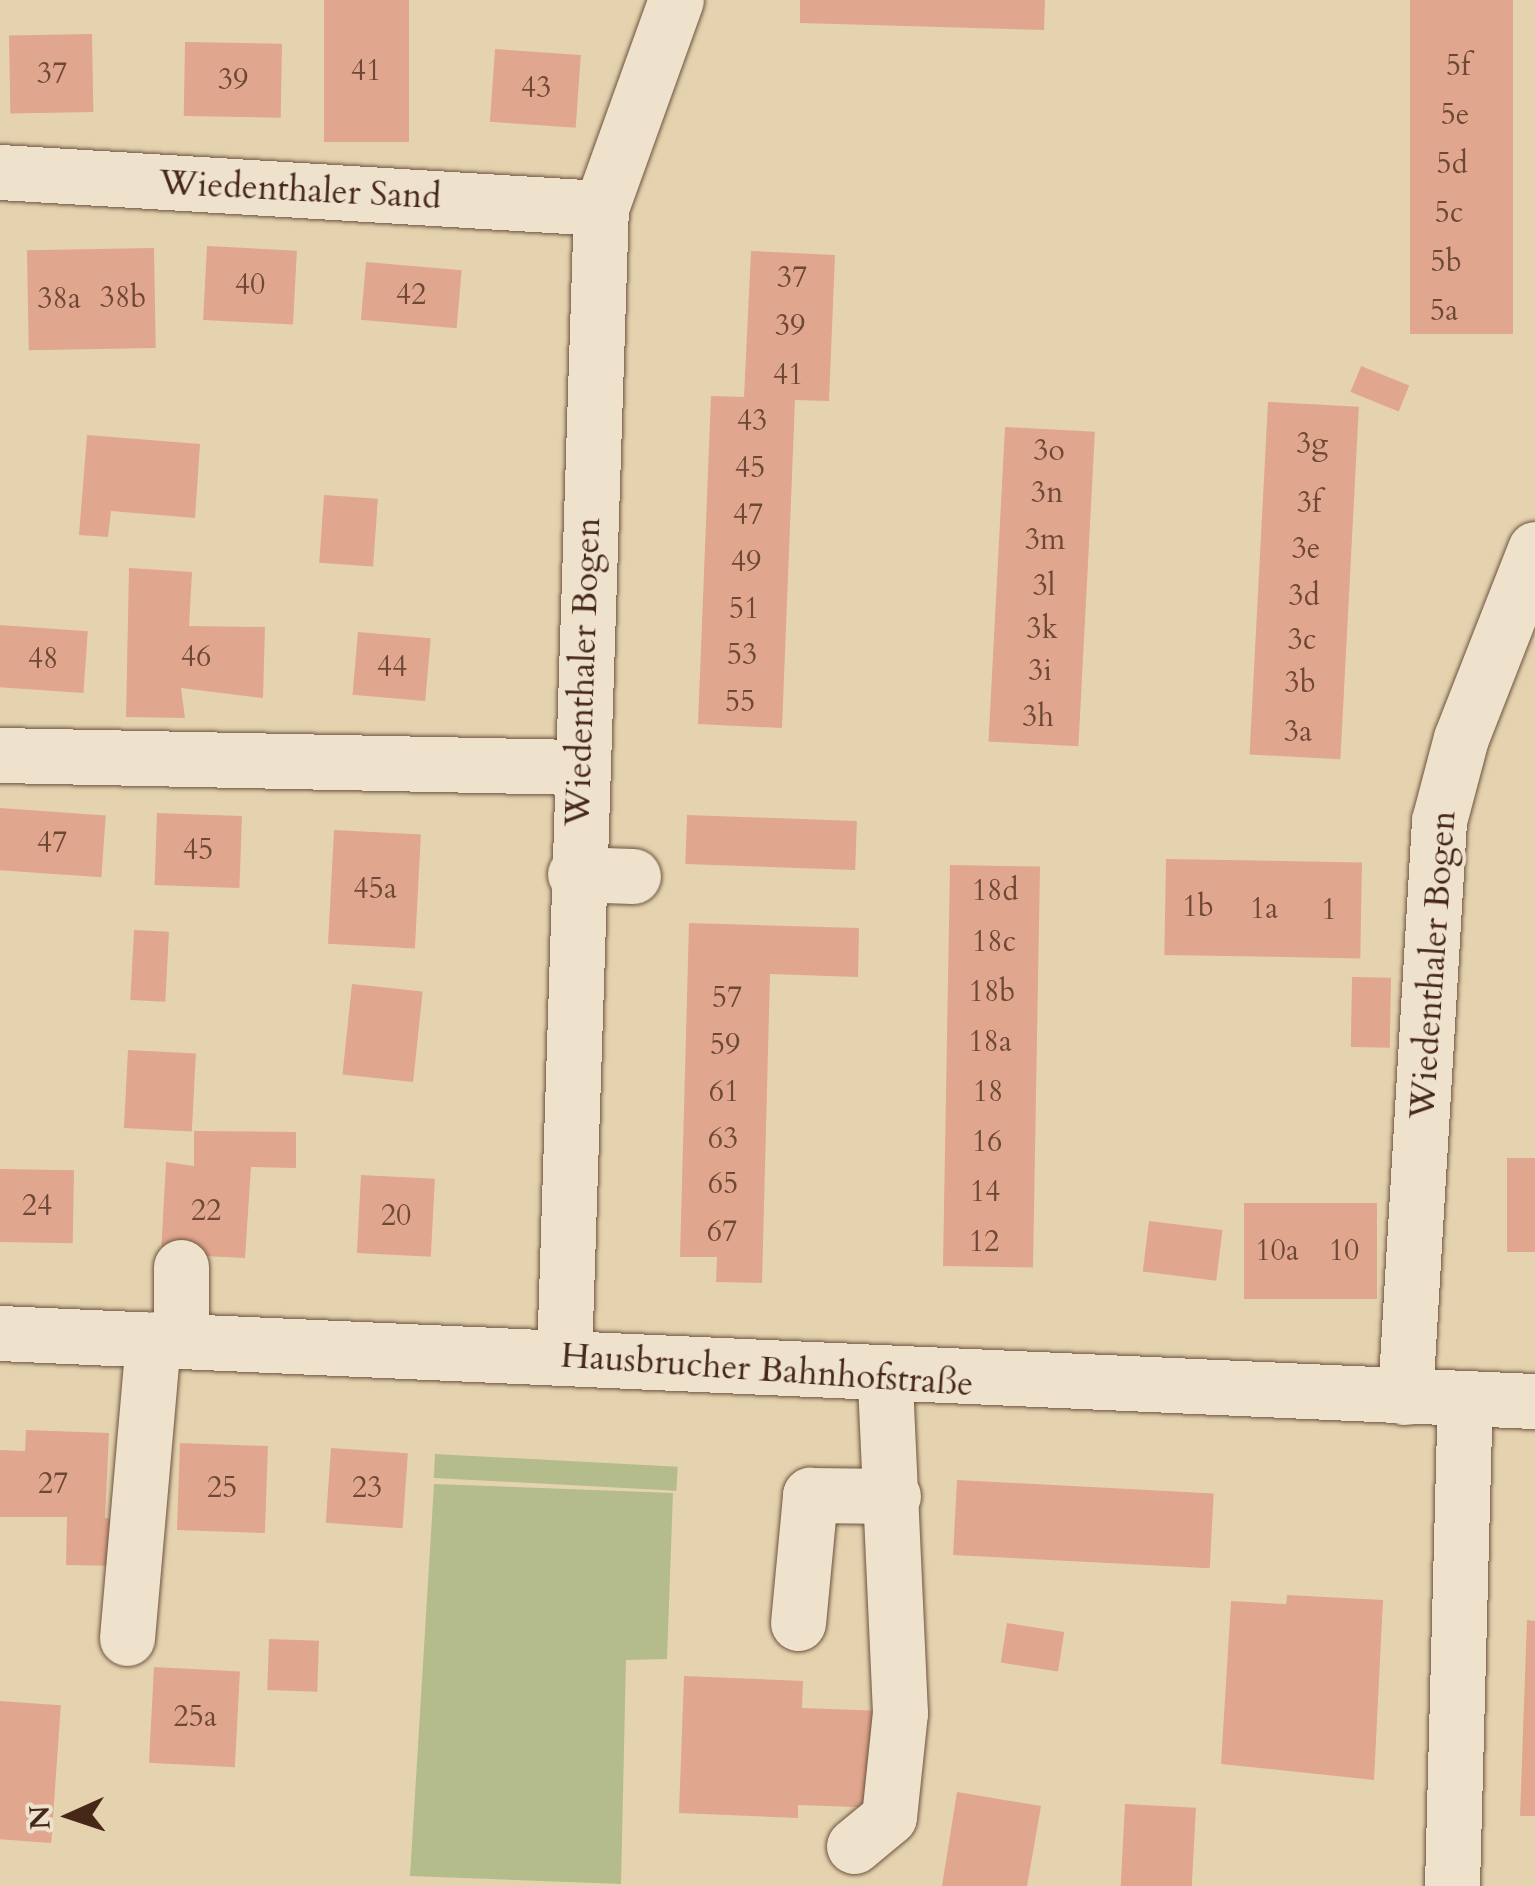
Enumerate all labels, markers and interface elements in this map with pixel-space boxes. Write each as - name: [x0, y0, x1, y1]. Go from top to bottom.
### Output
- house number: 5f: [1446, 48, 1470, 84]
- house number: 41: [351, 53, 381, 89]
- house number: 37: [37, 56, 67, 92]
- house number: 39: [218, 62, 248, 98]
- house number: 43: [521, 70, 551, 106]
- house number: 5e: [1441, 97, 1469, 133]
- house number: 5d: [1436, 146, 1468, 182]
- street label: Wiedenthaler Sand: [158, 162, 442, 218]
- house number: 5c: [1434, 195, 1464, 231]
- house number: 5b: [1430, 244, 1462, 280]
- house number: 37: [777, 260, 807, 296]
- house number: 40: [235, 267, 265, 303]
- house number: 42: [396, 277, 426, 313]
- house number: 38b: [100, 280, 146, 316]
- house number: 38a: [37, 281, 81, 317]
- house number: 5a: [1430, 293, 1458, 329]
- house number: 39: [775, 308, 805, 344]
- house number: 41: [773, 357, 803, 393]
- house number: 43: [737, 403, 767, 439]
- house number: 3g: [1296, 426, 1328, 462]
- house number: 3o: [1033, 433, 1065, 469]
- house number: 45: [735, 450, 765, 486]
- house number: 3n: [1031, 475, 1063, 511]
- house number: 3f: [1297, 485, 1321, 521]
- house number: 47: [733, 497, 763, 533]
- street label: Wiedenthaler Bogen: [557, 517, 609, 827]
- house number: 3m: [1025, 522, 1065, 558]
- house number: 3e: [1292, 531, 1320, 567]
- house number: 49: [731, 544, 761, 580]
- house number: 3l: [1033, 568, 1055, 604]
- house number: 3d: [1288, 578, 1320, 614]
- house number: 51: [729, 591, 759, 627]
- house number: 3k: [1026, 611, 1058, 647]
- house number: 3c: [1287, 622, 1317, 658]
- house number: 53: [727, 637, 757, 673]
- house number: 46: [181, 639, 211, 675]
- house number: 48: [28, 641, 58, 677]
- house number: 44: [377, 649, 407, 685]
- house number: 3i: [1028, 653, 1052, 689]
- house number: 3b: [1284, 665, 1316, 701]
- house number: 55: [725, 684, 755, 720]
- house number: 3h: [1022, 699, 1054, 735]
- house number: 3a: [1284, 714, 1312, 750]
- street label: Wiedenthaler Bogen: [1401, 809, 1465, 1121]
- house number: 47: [37, 825, 67, 861]
- house number: 45: [183, 832, 213, 868]
- house number: 45a: [353, 871, 397, 907]
- house number: 18d: [972, 873, 1018, 909]
- house number: 1b: [1182, 889, 1214, 925]
- house number: 1a: [1250, 891, 1278, 927]
- house number: 1: [1321, 892, 1337, 928]
- house number: 18c: [972, 924, 1016, 960]
- house number: 18b: [969, 974, 1015, 1010]
- house number: 57: [712, 980, 742, 1016]
- house number: 18a: [968, 1024, 1012, 1060]
- house number: 59: [710, 1027, 740, 1063]
- house number: 61: [709, 1074, 739, 1110]
- house number: 18: [973, 1074, 1003, 1110]
- house number: 63: [708, 1121, 738, 1157]
- house number: 16: [972, 1124, 1002, 1160]
- house number: 65: [708, 1166, 738, 1202]
- house number: 14: [970, 1174, 1000, 1210]
- house number: 24: [22, 1188, 52, 1224]
- house number: 22: [191, 1193, 221, 1229]
- house number: 20: [381, 1198, 411, 1234]
- house number: 67: [707, 1214, 737, 1250]
- house number: 12: [969, 1224, 999, 1260]
- house number: 10a: [1255, 1233, 1299, 1269]
- house number: 10: [1329, 1233, 1359, 1269]
- street label: Hausbrucher Bahnhofstraße: [559, 1335, 975, 1405]
- house number: 27: [38, 1466, 68, 1502]
- house number: 25: [207, 1470, 237, 1506]
- house number: 23: [352, 1470, 382, 1506]
- house number: 25a: [173, 1699, 217, 1735]
- north arrow: [20, 1766, 120, 1866]
- text: N: [20, 1804, 60, 1831]

